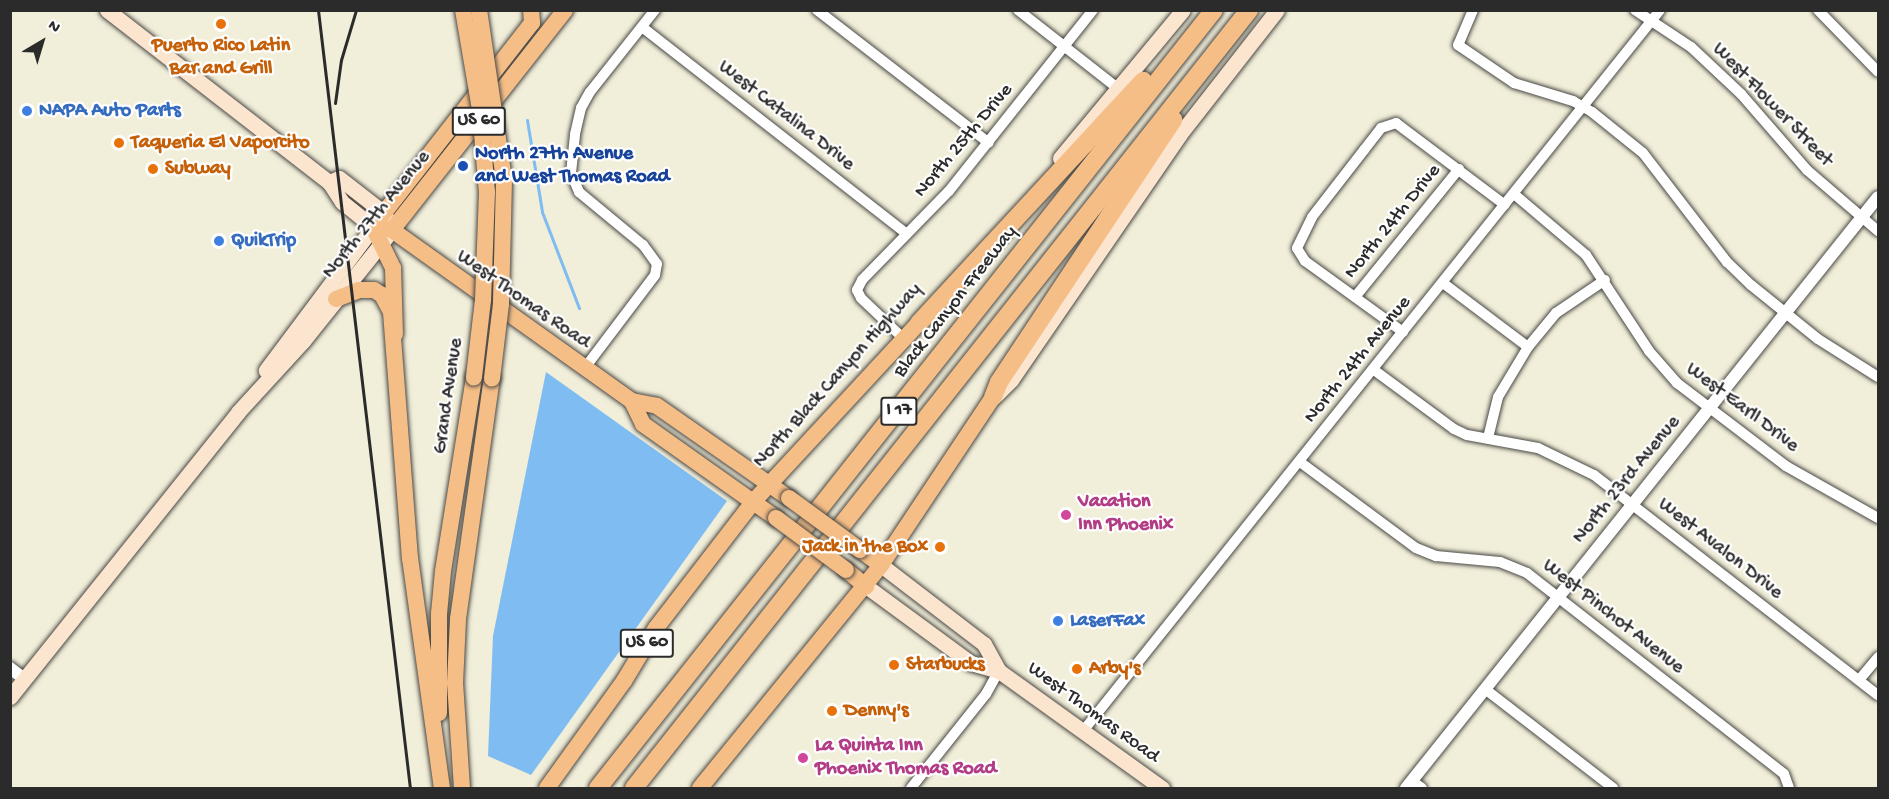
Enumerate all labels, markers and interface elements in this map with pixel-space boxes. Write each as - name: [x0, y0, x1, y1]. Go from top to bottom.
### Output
- north arrow: [12, 12, 72, 72]
- text: N: [43, 17, 63, 38]
- marker: Puerto Rico Latin Bar and Grill: [214, 17, 228, 31]
- place label: Puerto Rico Latin Bar and Grill: [152, 34, 290, 81]
- street label: West Flower Street: [1707, 38, 1837, 172]
- street label: West Catalina Drive: [713, 55, 859, 177]
- street label: North 25th Drive: [909, 79, 1019, 203]
- place label: NAPA Auto Parts: [39, 99, 181, 123]
- marker: NAPA Auto Parts: [20, 104, 34, 118]
- road number: US 60: [450, 106, 508, 136]
- place label: Taqueria El Vaporcito: [131, 131, 310, 155]
- marker: Taqueria El Vaporcito: [112, 136, 126, 150]
- place label: North 27th Avenue and West Thomas Road: [475, 142, 670, 189]
- street label: North 27th Avenue: [318, 146, 436, 284]
- place label: Subway: [165, 157, 231, 181]
- marker: North 27th Avenue and West Thomas Road: [456, 159, 470, 173]
- street label: North 24th Drive: [1339, 160, 1447, 284]
- marker: Subway: [146, 162, 160, 176]
- street label: Black Canyon Freeway: [889, 221, 1023, 383]
- place label: QuikTrip: [231, 229, 296, 253]
- marker: QuikTrip: [212, 234, 226, 248]
- street label: West Thomas Road: [452, 245, 594, 355]
- street label: North Black Canyon Highway: [749, 279, 927, 473]
- street label: North 24th Avenue: [1299, 291, 1417, 429]
- street label: Grand Avenue: [429, 336, 469, 456]
- street label: West Earll Drive: [1681, 358, 1803, 458]
- road number: I 17: [880, 396, 918, 426]
- street label: North 23rd Avenue: [1568, 411, 1686, 549]
- place label: Vacation Inn Phoenix: [1078, 491, 1173, 538]
- street label: West Avalon Drive: [1653, 493, 1787, 605]
- marker: Vacation Inn Phoenix: [1059, 508, 1073, 522]
- place label: Jack in the Box: [802, 535, 928, 559]
- marker: Jack in the Box: [933, 540, 947, 554]
- street label: West Pinchot Avenue: [1537, 554, 1689, 680]
- place label: LaserFax: [1070, 609, 1145, 633]
- marker: LaserFax: [1051, 614, 1065, 628]
- road number: US 60: [618, 628, 676, 658]
- place label: Starbucks: [906, 653, 985, 677]
- street label: West Thomas Road: [1022, 657, 1164, 769]
- place label: Arby's: [1089, 657, 1141, 681]
- marker: Starbucks: [887, 658, 901, 672]
- marker: Arby's: [1070, 662, 1084, 676]
- place label: Denny's: [844, 699, 909, 723]
- marker: Denny's: [825, 704, 839, 718]
- place label: La Quinta Inn Phoenix Thomas Road: [815, 734, 996, 781]
- marker: La Quinta Inn Phoenix Thomas Road: [796, 751, 810, 765]

